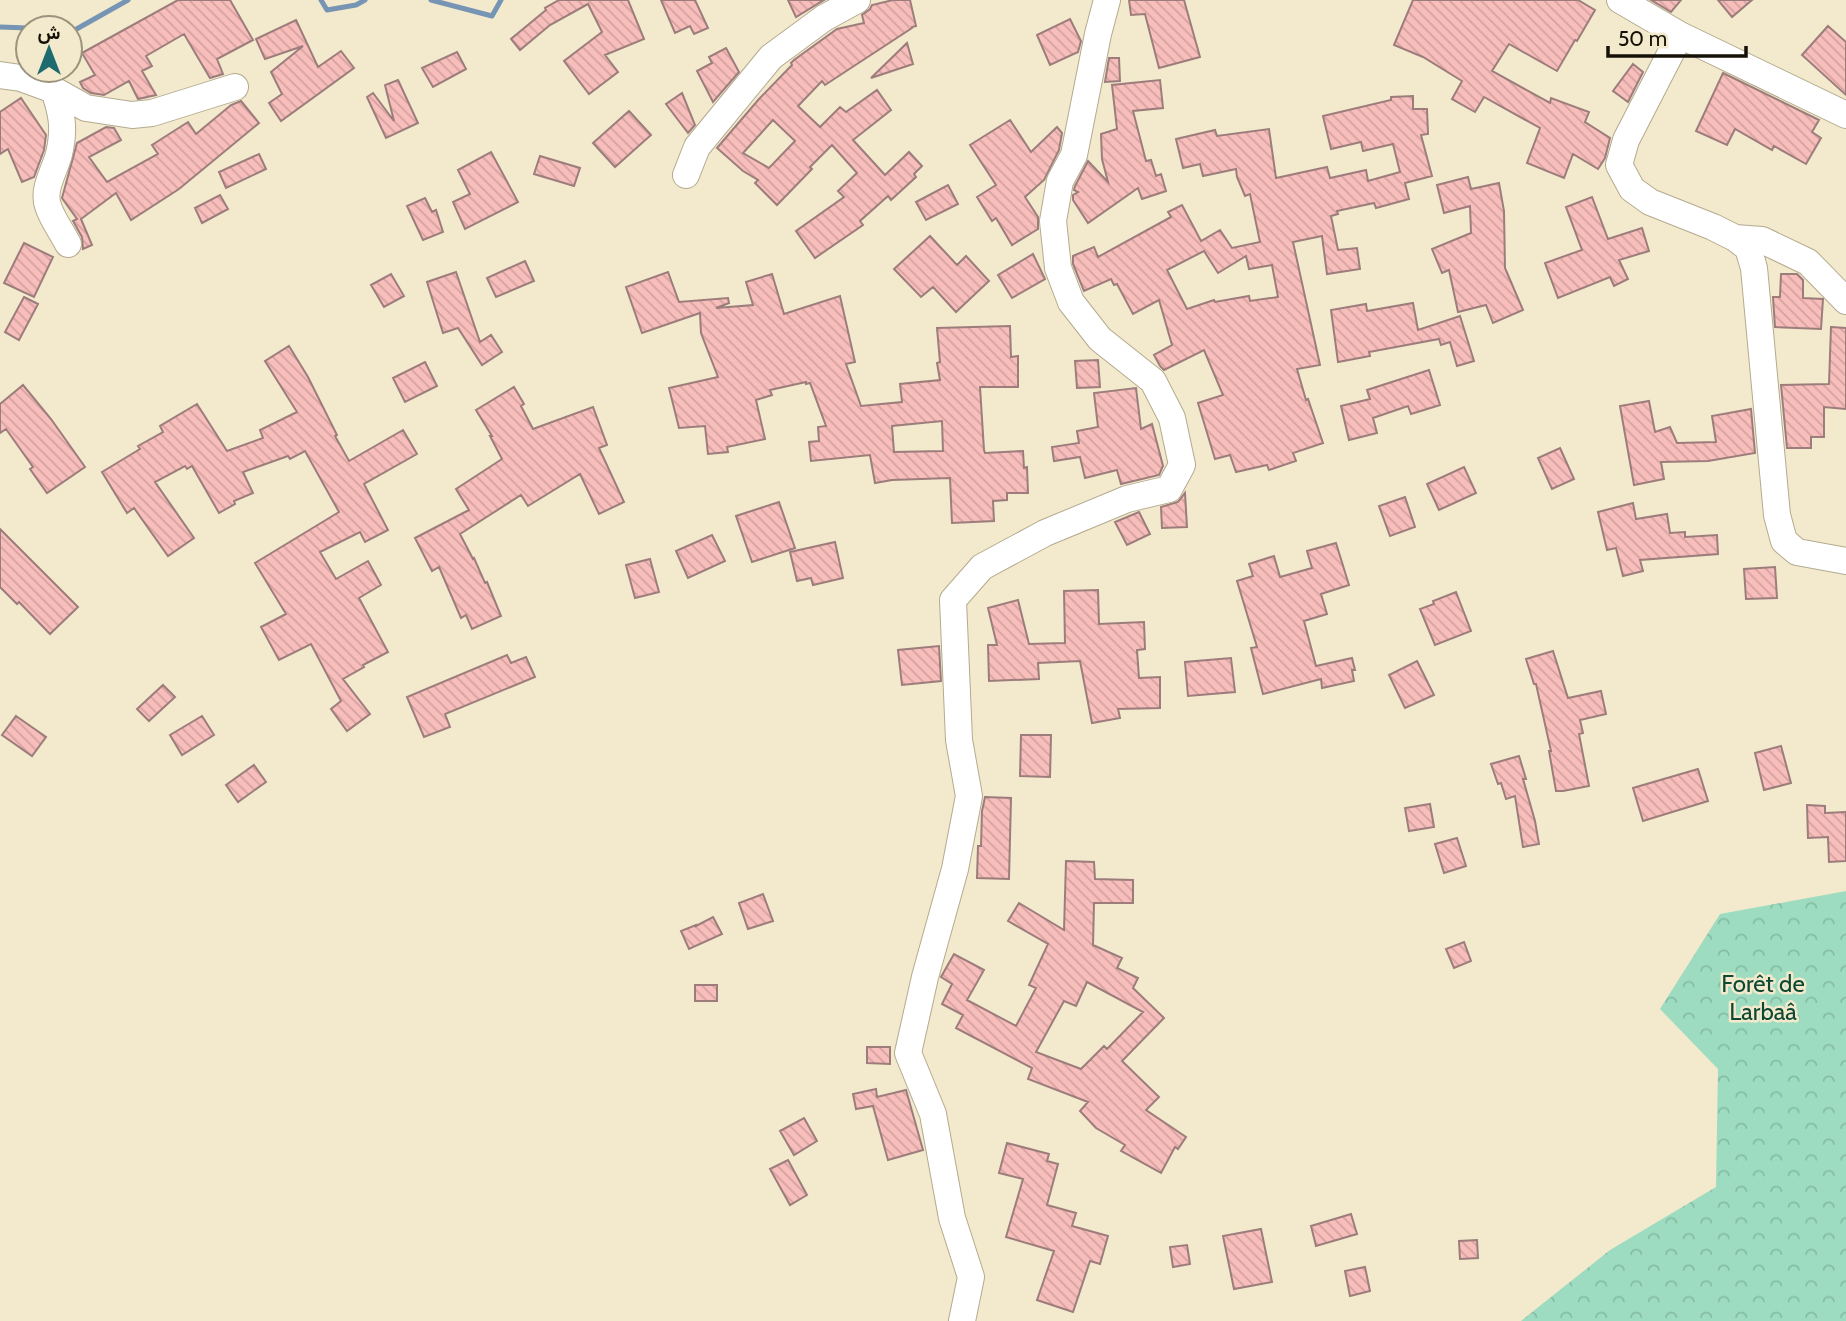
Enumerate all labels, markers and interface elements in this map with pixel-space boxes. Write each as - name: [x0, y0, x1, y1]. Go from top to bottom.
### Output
- north arrow: [14, 14, 84, 84]
- scale bar: [1608, 14, 1746, 58]
- text: ش: [38, 21, 61, 44]
- text: 50 m: [1618, 26, 1667, 51]
- park label: Forêt de Larbaâ: [1721, 969, 1805, 1026]

